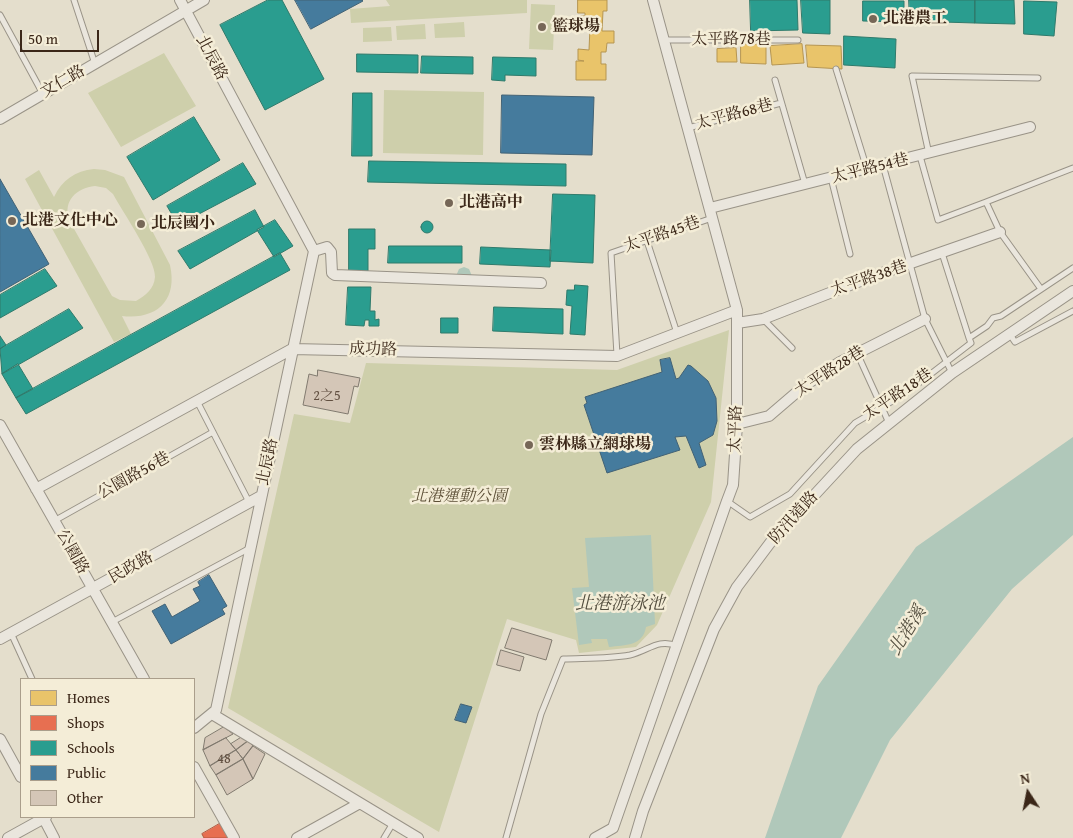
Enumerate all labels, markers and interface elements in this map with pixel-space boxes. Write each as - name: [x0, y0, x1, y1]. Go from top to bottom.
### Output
- place label: 北港農工: [883, 9, 947, 29]
- marker: 北港農工: [867, 13, 879, 25]
- place label: 籃球場: [552, 17, 600, 37]
- scale bar: [22, 20, 101, 52]
- marker: 籃球場: [536, 21, 548, 33]
- text: 50 m: [28, 28, 58, 49]
- street label: 太平路78巷: [691, 30, 771, 50]
- street label: 北辰路: [191, 32, 231, 84]
- street label: 文仁路: [37, 62, 89, 102]
- street label: 太平路68巷: [693, 95, 775, 135]
- street label: 太平路54巷: [829, 150, 911, 188]
- place label: 北港高中: [459, 193, 523, 213]
- marker: 北港高中: [443, 197, 455, 209]
- place label: 北港文化中心: [22, 211, 118, 231]
- street label: 太平路45巷: [621, 213, 703, 257]
- place label: 北辰國小: [151, 214, 215, 234]
- marker: 北港文化中心: [6, 215, 18, 227]
- marker: 北辰國小: [135, 218, 147, 230]
- street label: 太平路38巷: [828, 257, 910, 301]
- street label: 成功路: [349, 340, 397, 360]
- street label: 太平路28巷: [791, 342, 869, 402]
- street label: 太平路18巷: [860, 365, 936, 425]
- house number: 2之5: [313, 388, 341, 404]
- street label: 太平路: [726, 405, 746, 453]
- place label: 雲林縣立網球場: [539, 435, 651, 455]
- street label: 北辰路: [254, 437, 282, 487]
- marker: 雲林縣立網球場: [523, 439, 535, 451]
- street label: 公園路56巷: [95, 448, 173, 504]
- park label: 北港運動公園: [411, 487, 507, 507]
- street label: 防汛道路: [765, 488, 823, 548]
- street label: 公園路: [52, 526, 92, 578]
- street label: 民政路: [105, 548, 157, 588]
- water label: 北港游泳池: [575, 593, 665, 615]
- water label: 北港溪: [885, 602, 931, 660]
- legend: [20, 678, 195, 818]
- text: Homes: [67, 687, 110, 708]
- text: Shops: [67, 712, 104, 733]
- text: Schools: [67, 737, 115, 758]
- house number: 48: [217, 751, 231, 767]
- text: Public: [67, 762, 106, 783]
- north arrow: [1003, 768, 1053, 818]
- text: N: [1019, 768, 1032, 789]
- text: Other: [67, 787, 103, 808]

